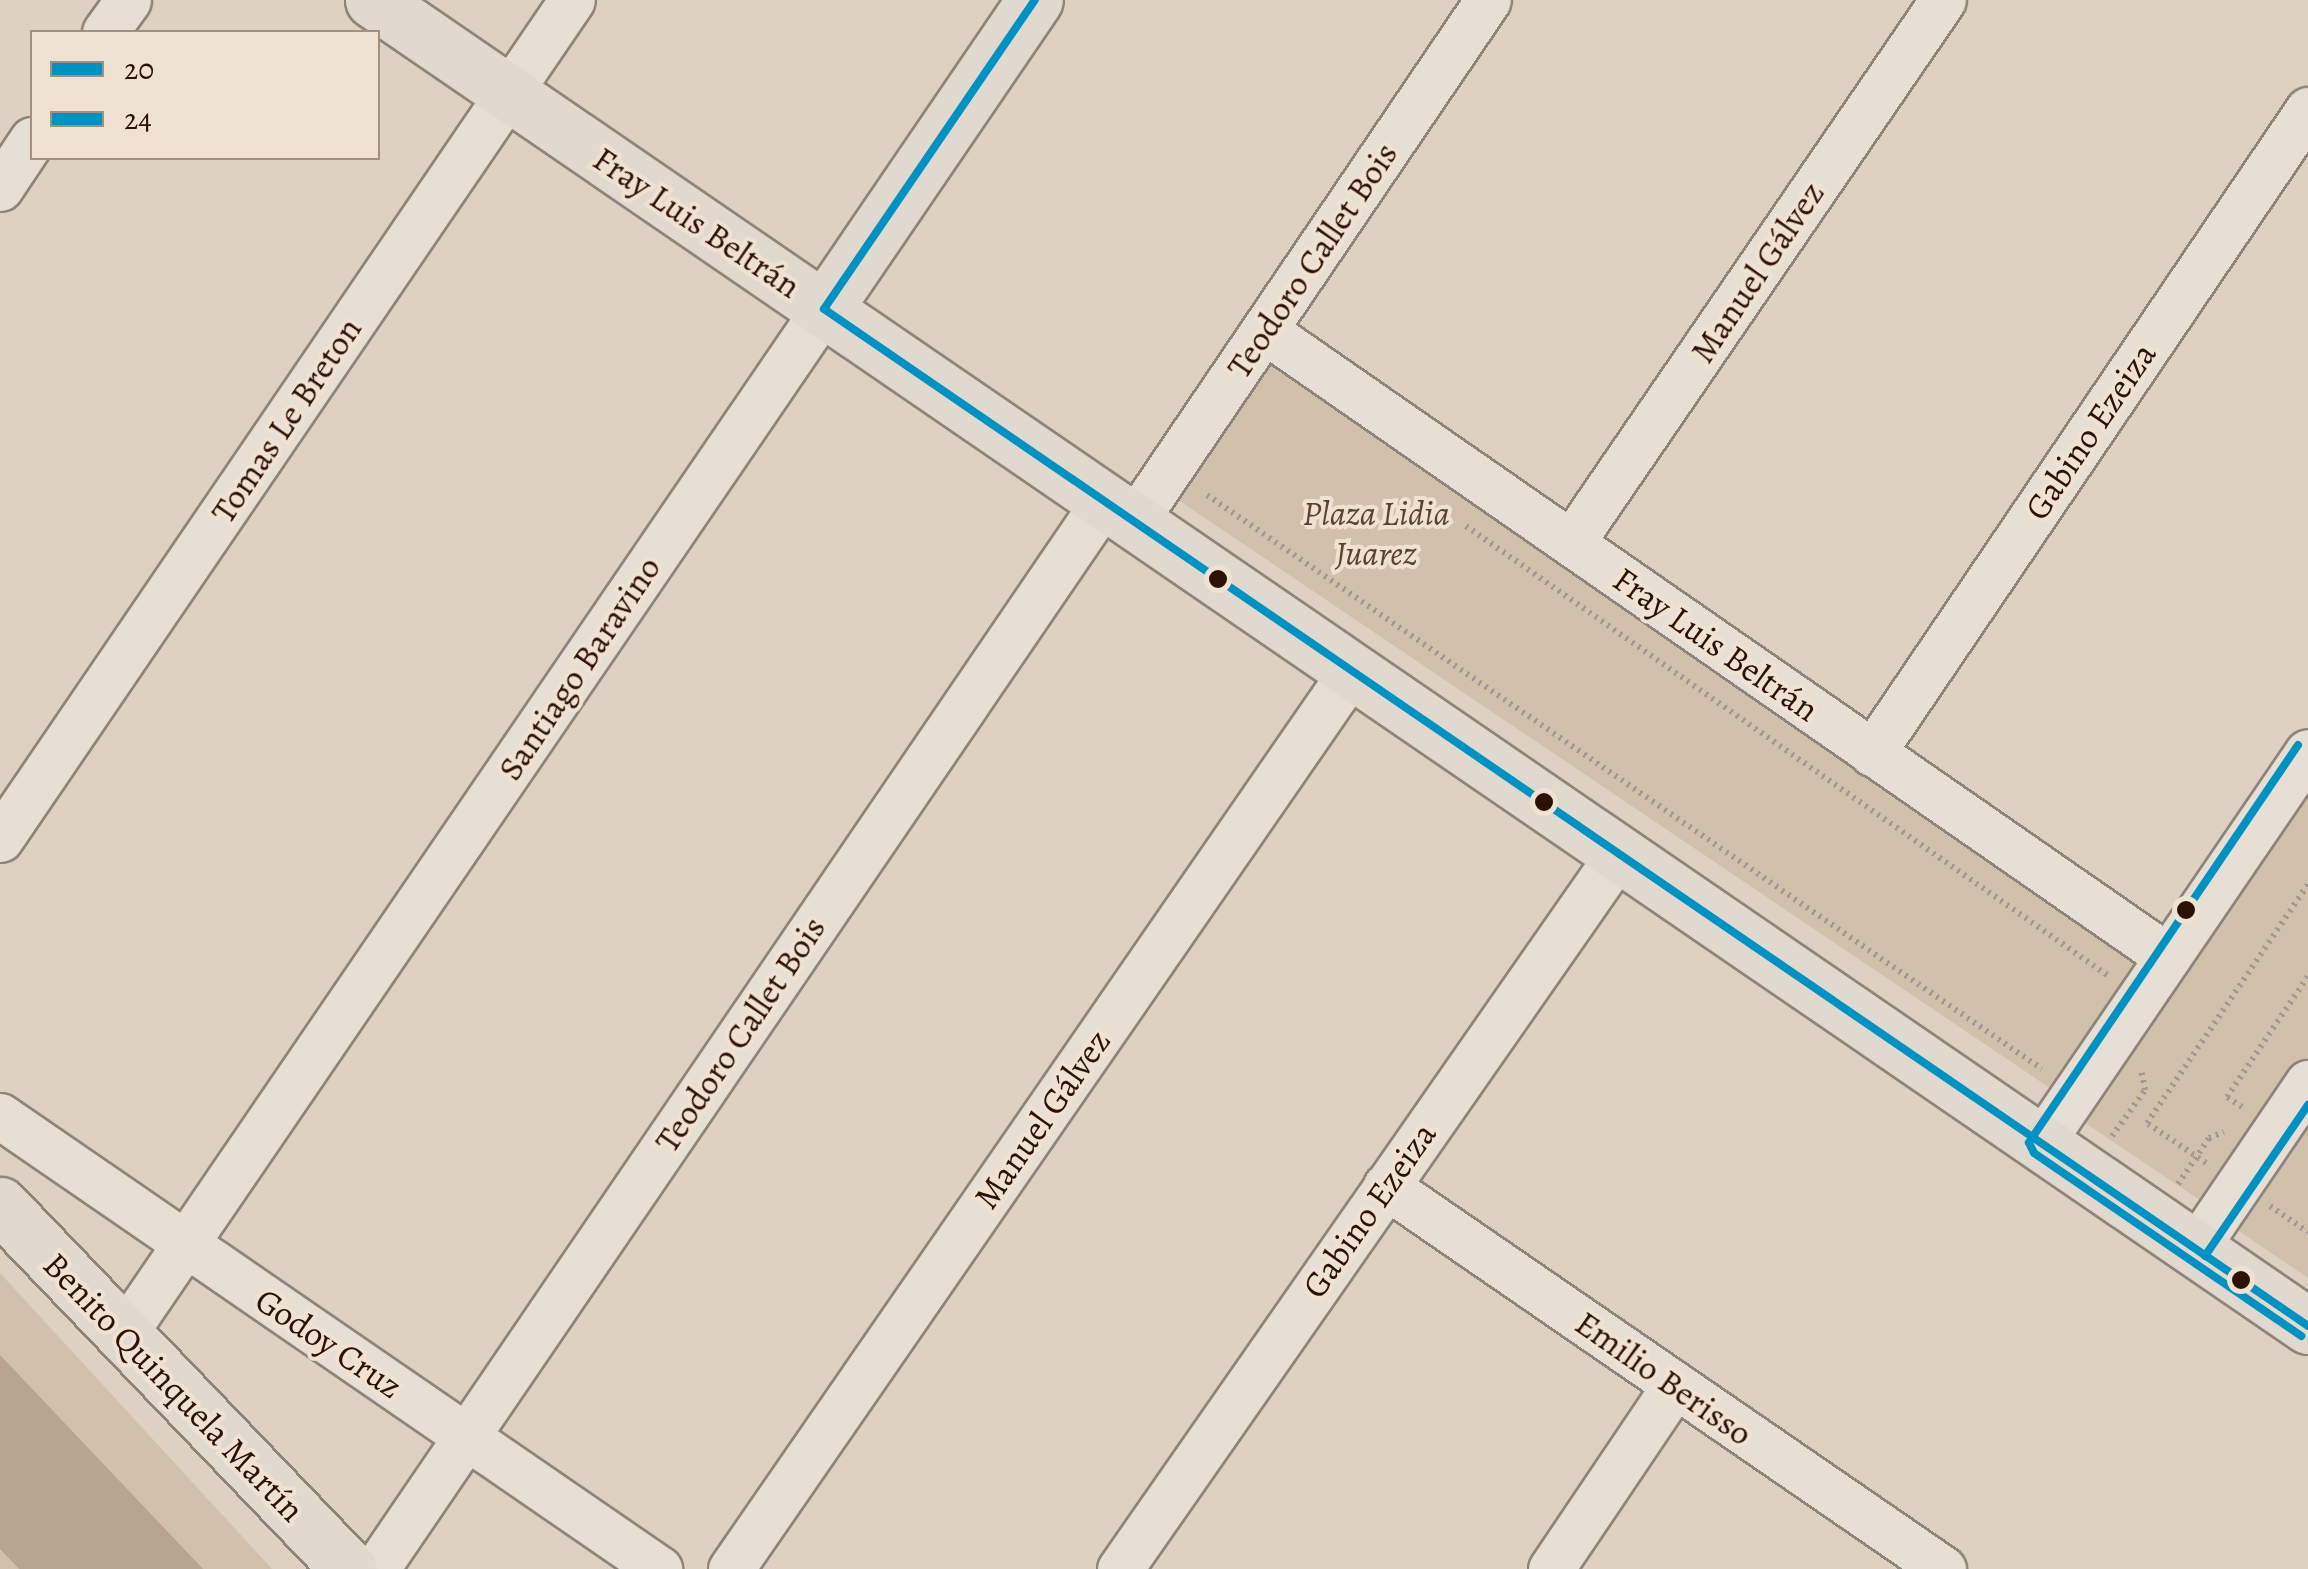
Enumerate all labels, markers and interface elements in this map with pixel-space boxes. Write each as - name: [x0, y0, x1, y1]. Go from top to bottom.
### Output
- legend: [30, 30, 380, 160]
- text: 20: [124, 49, 154, 89]
- text: 24: [124, 99, 152, 139]
- street label: Teodoro Callet Bois: [1218, 134, 1406, 386]
- street label: Fray Luis Beltrán: [585, 137, 809, 307]
- street label: Manuel Gálvez: [1681, 173, 1833, 371]
- street label: Tomas Le Breton: [202, 309, 370, 531]
- street label: Gabino Ezeiza: [2015, 334, 2165, 528]
- park label: Plaza Lidia Juarez: [1302, 492, 1450, 574]
- street label: Santiago Baravino: [489, 548, 669, 788]
- street label: Fray Luis Beltrán: [1605, 558, 1827, 730]
- unlabelled marker: [1208, 569, 1228, 589]
- unlabelled marker: [1534, 792, 1554, 812]
- unlabelled marker: [2176, 900, 2196, 920]
- street label: Teodoro Callet Bois: [646, 908, 834, 1160]
- street label: Manuel Gálvez: [965, 1021, 1119, 1217]
- street label: Gabino Ezeiza: [1293, 1114, 1445, 1306]
- street label: Benito Quinquela Martín: [35, 1244, 313, 1530]
- unlabelled marker: [2231, 1270, 2251, 1290]
- street label: Godoy Cruz: [248, 1279, 410, 1407]
- street label: Emilio Berisso: [1567, 1302, 1761, 1454]

